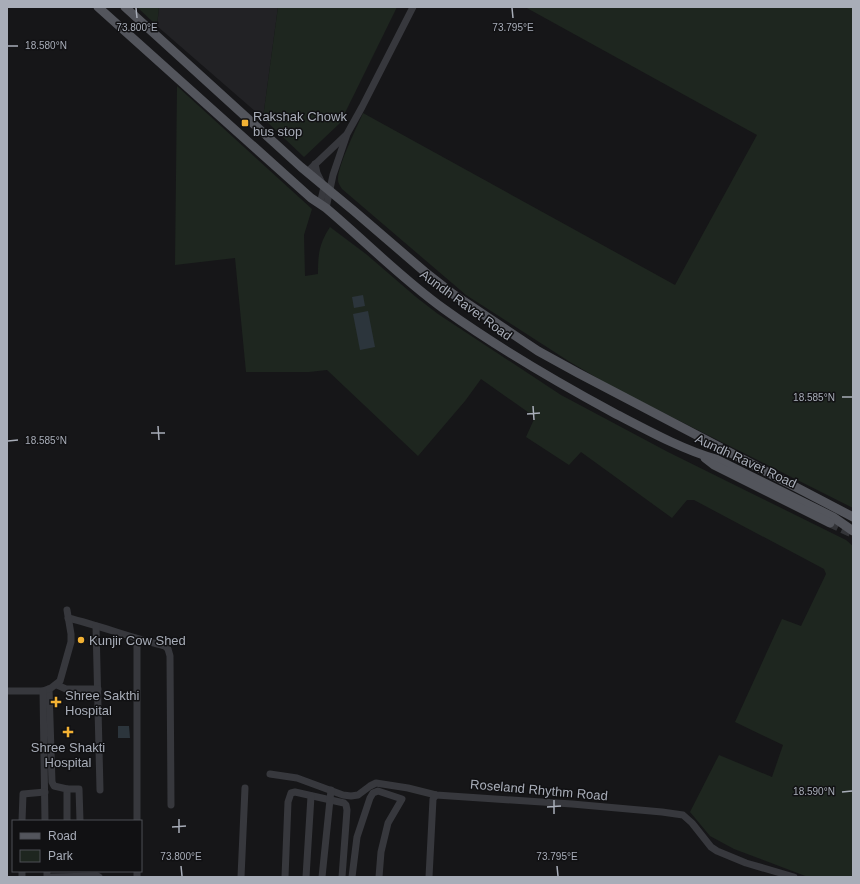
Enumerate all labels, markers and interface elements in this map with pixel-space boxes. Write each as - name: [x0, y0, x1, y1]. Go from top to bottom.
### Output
- text: 73.800°E: [116, 22, 158, 33]
- text: 73.795°E: [492, 22, 534, 33]
- text: 18.580°N: [25, 40, 67, 51]
- place label: Rakshak Chowk bus stop: [253, 109, 347, 139]
- marker: Rakshak Chowk bus stop: [240, 118, 250, 128]
- street label: Aundh Ravet Road: [417, 267, 515, 343]
- text: 18.585°N: [793, 392, 835, 403]
- street label: Aundh Ravet Road: [693, 431, 799, 491]
- text: 18.585°N: [25, 435, 67, 446]
- place label: Kunjir Cow Shed: [89, 633, 186, 648]
- marker: Kunjir Cow Shed: [76, 635, 86, 645]
- place label: Shree Sakthi Hospital: [65, 688, 140, 718]
- marker: Shree Sakthi Hospital: [50, 696, 62, 708]
- marker: Shree Shakti Hospital: [62, 726, 74, 738]
- place label: Shree Shakti Hospital: [31, 740, 105, 770]
- street label: Roseland Rhythm Road: [470, 777, 608, 803]
- text: 18.590°N: [793, 786, 835, 797]
- legend: [12, 820, 142, 872]
- text: Road: [48, 829, 77, 843]
- text: Park: [48, 849, 74, 863]
- text: 73.800°E: [160, 851, 202, 862]
- text: 73.795°E: [536, 851, 578, 862]

